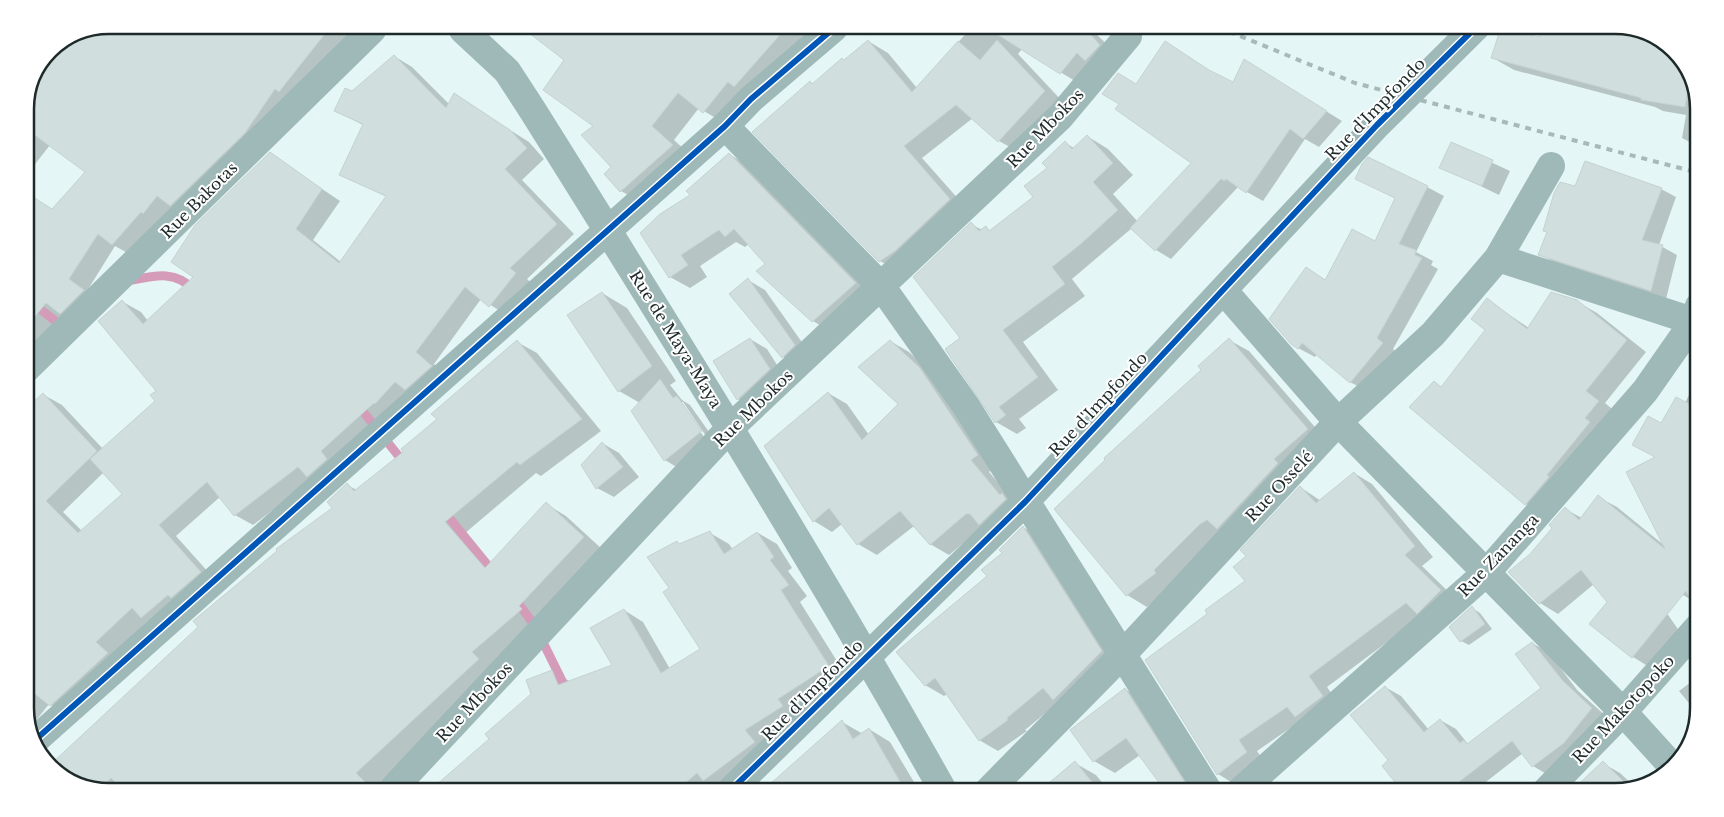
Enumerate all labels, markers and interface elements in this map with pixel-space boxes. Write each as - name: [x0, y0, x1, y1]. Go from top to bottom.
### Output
- street label: Rue d'Impfondo: [1321, 53, 1429, 165]
- street label: Rue Mbokos: [1002, 84, 1088, 172]
- street label: Rue Bakotas: [157, 158, 241, 242]
- street label: Rue de Maya-Maya: [625, 266, 727, 412]
- street label: Rue d'Impfondo: [1045, 348, 1151, 460]
- street label: Rue Mbokos: [709, 365, 797, 451]
- street label: Rue Osselé: [1241, 446, 1317, 526]
- street label: Rue Zananga: [1453, 509, 1543, 601]
- street label: Rue d'Impfondo: [757, 635, 867, 745]
- street label: Rue Makotopoko: [1568, 651, 1678, 767]
- street label: Rue Mbokos: [432, 658, 516, 746]

